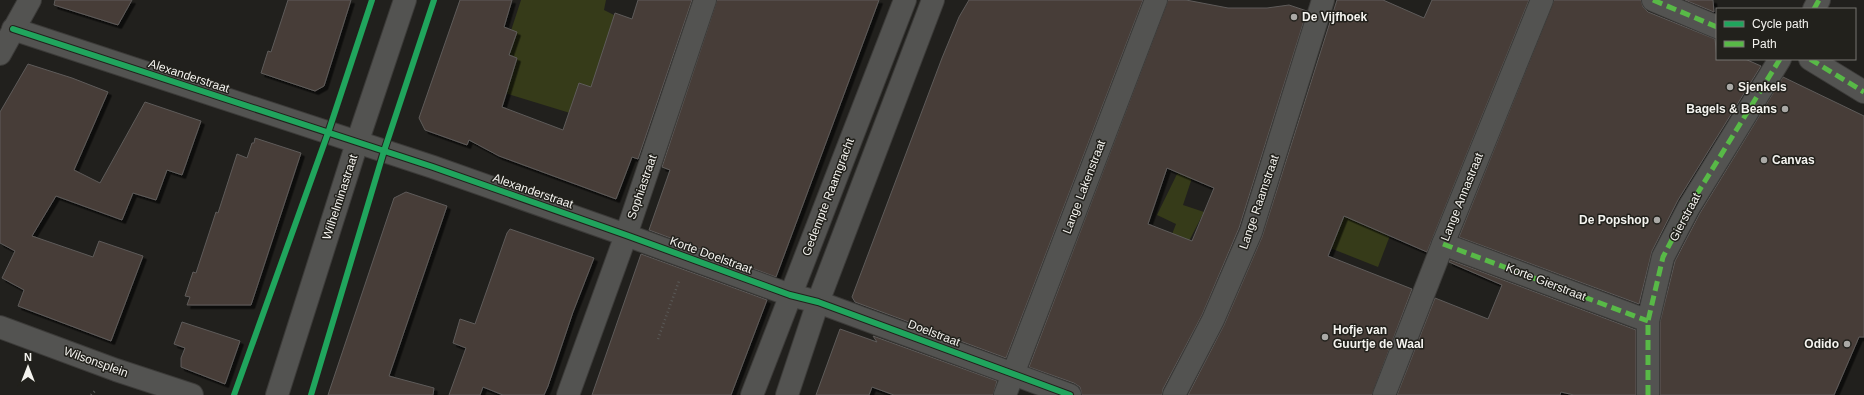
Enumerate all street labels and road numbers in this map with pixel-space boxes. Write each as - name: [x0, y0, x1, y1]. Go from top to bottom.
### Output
- street label: Alexanderstraat: [147, 56, 232, 96]
- street label: Gedempte Raamgracht: [799, 136, 857, 258]
- street label: Lange Lakenstraat: [1060, 137, 1109, 236]
- street label: Lange Annastraat: [1438, 150, 1486, 243]
- street label: Wilhelminastraat: [320, 152, 361, 241]
- street label: Sophiastraat: [624, 152, 660, 221]
- street label: Lange Raamstraat: [1236, 152, 1282, 251]
- street label: Alexanderstraat: [491, 171, 576, 212]
- street label: Gierstraat: [1666, 190, 1704, 244]
- street label: Korte Doelstraat: [668, 234, 755, 277]
- street label: Korte Gierstraat: [1504, 260, 1589, 304]
- street label: Doelstraat: [906, 317, 963, 350]
- street label: Wilsonsplein: [62, 344, 130, 380]

